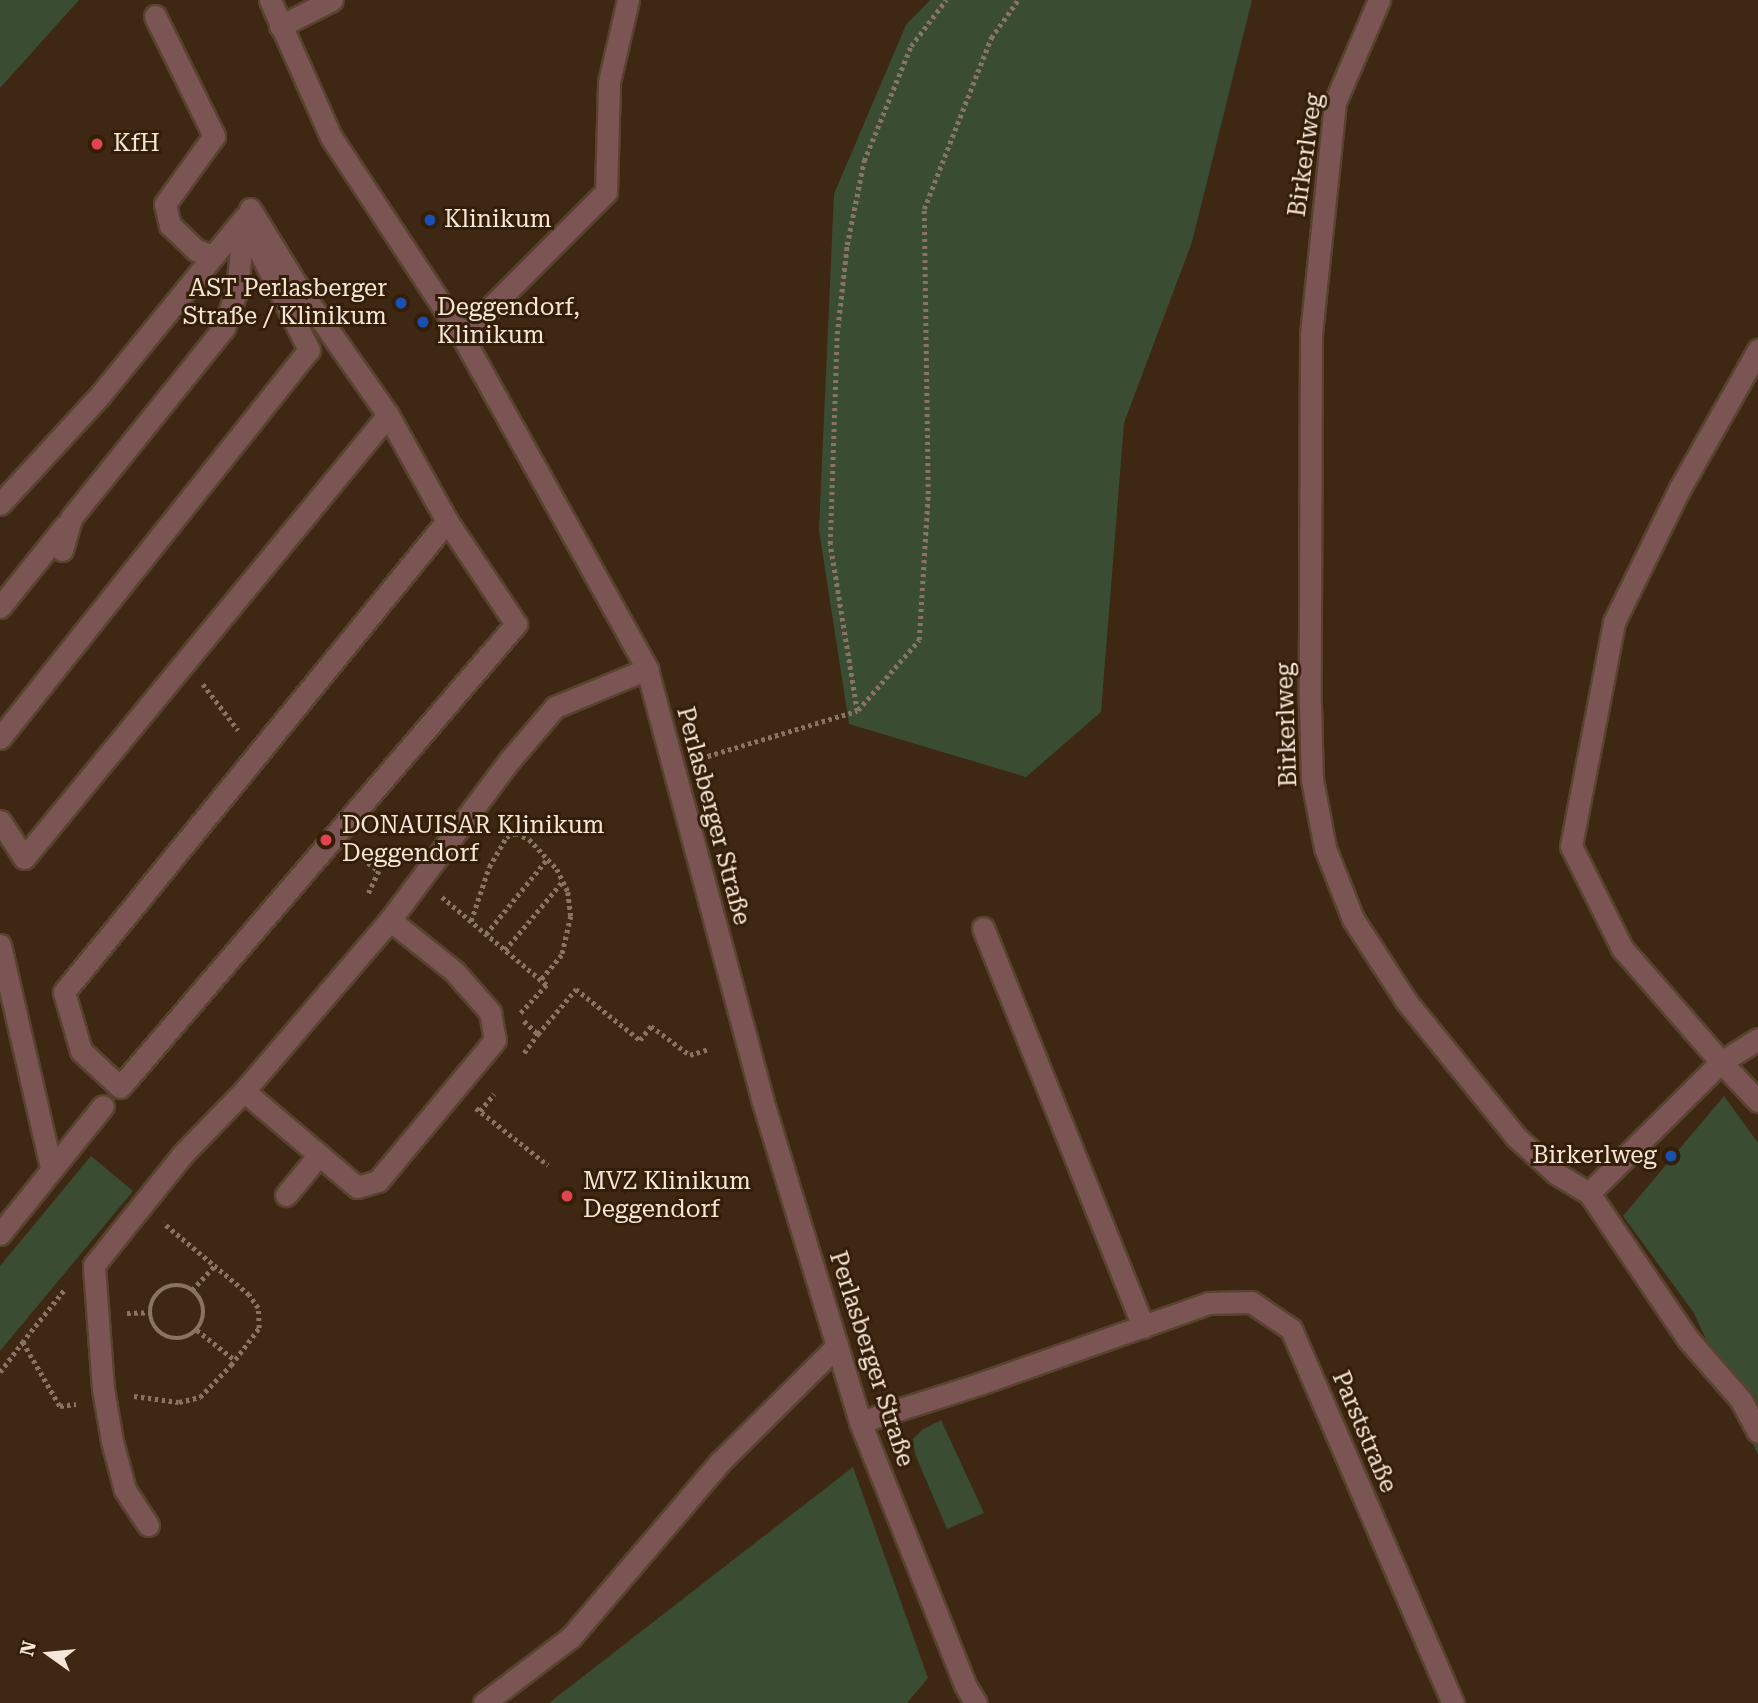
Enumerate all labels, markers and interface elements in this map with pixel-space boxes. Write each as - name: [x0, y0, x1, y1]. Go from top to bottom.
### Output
- street label: Birkerlweg: [1283, 91, 1329, 219]
- place label: KfH: [113, 130, 160, 158]
- marker: KfH: [87, 134, 107, 154]
- place label: Klinikum: [444, 206, 552, 234]
- marker: Klinikum: [422, 212, 438, 228]
- place label: AST Perlasberger Straße / Klinikum: [183, 275, 387, 331]
- place label: Deggendorf, Klinikum: [437, 294, 580, 350]
- marker: AST Perlasberger Straße / Klinikum: [393, 295, 409, 311]
- marker: Deggendorf, Klinikum: [415, 314, 431, 330]
- street label: Birkerlweg: [1270, 662, 1304, 788]
- street label: Perlasberger Straße: [670, 704, 756, 928]
- place label: DONAUISAR Klinikum Deggendorf: [342, 812, 605, 868]
- marker: DONAUISAR Klinikum Deggendorf: [316, 830, 336, 850]
- place label: Birkerlweg: [1532, 1142, 1657, 1170]
- marker: Birkerlweg: [1663, 1148, 1679, 1164]
- place label: MVZ Klinikum Deggendorf: [583, 1168, 751, 1224]
- marker: MVZ Klinikum Deggendorf: [557, 1186, 577, 1206]
- street label: Perlasberger Straße: [823, 1248, 919, 1470]
- street label: Parststraße: [1326, 1367, 1402, 1497]
- north arrow: [14, 1619, 84, 1689]
- text: N: [15, 1638, 41, 1658]

